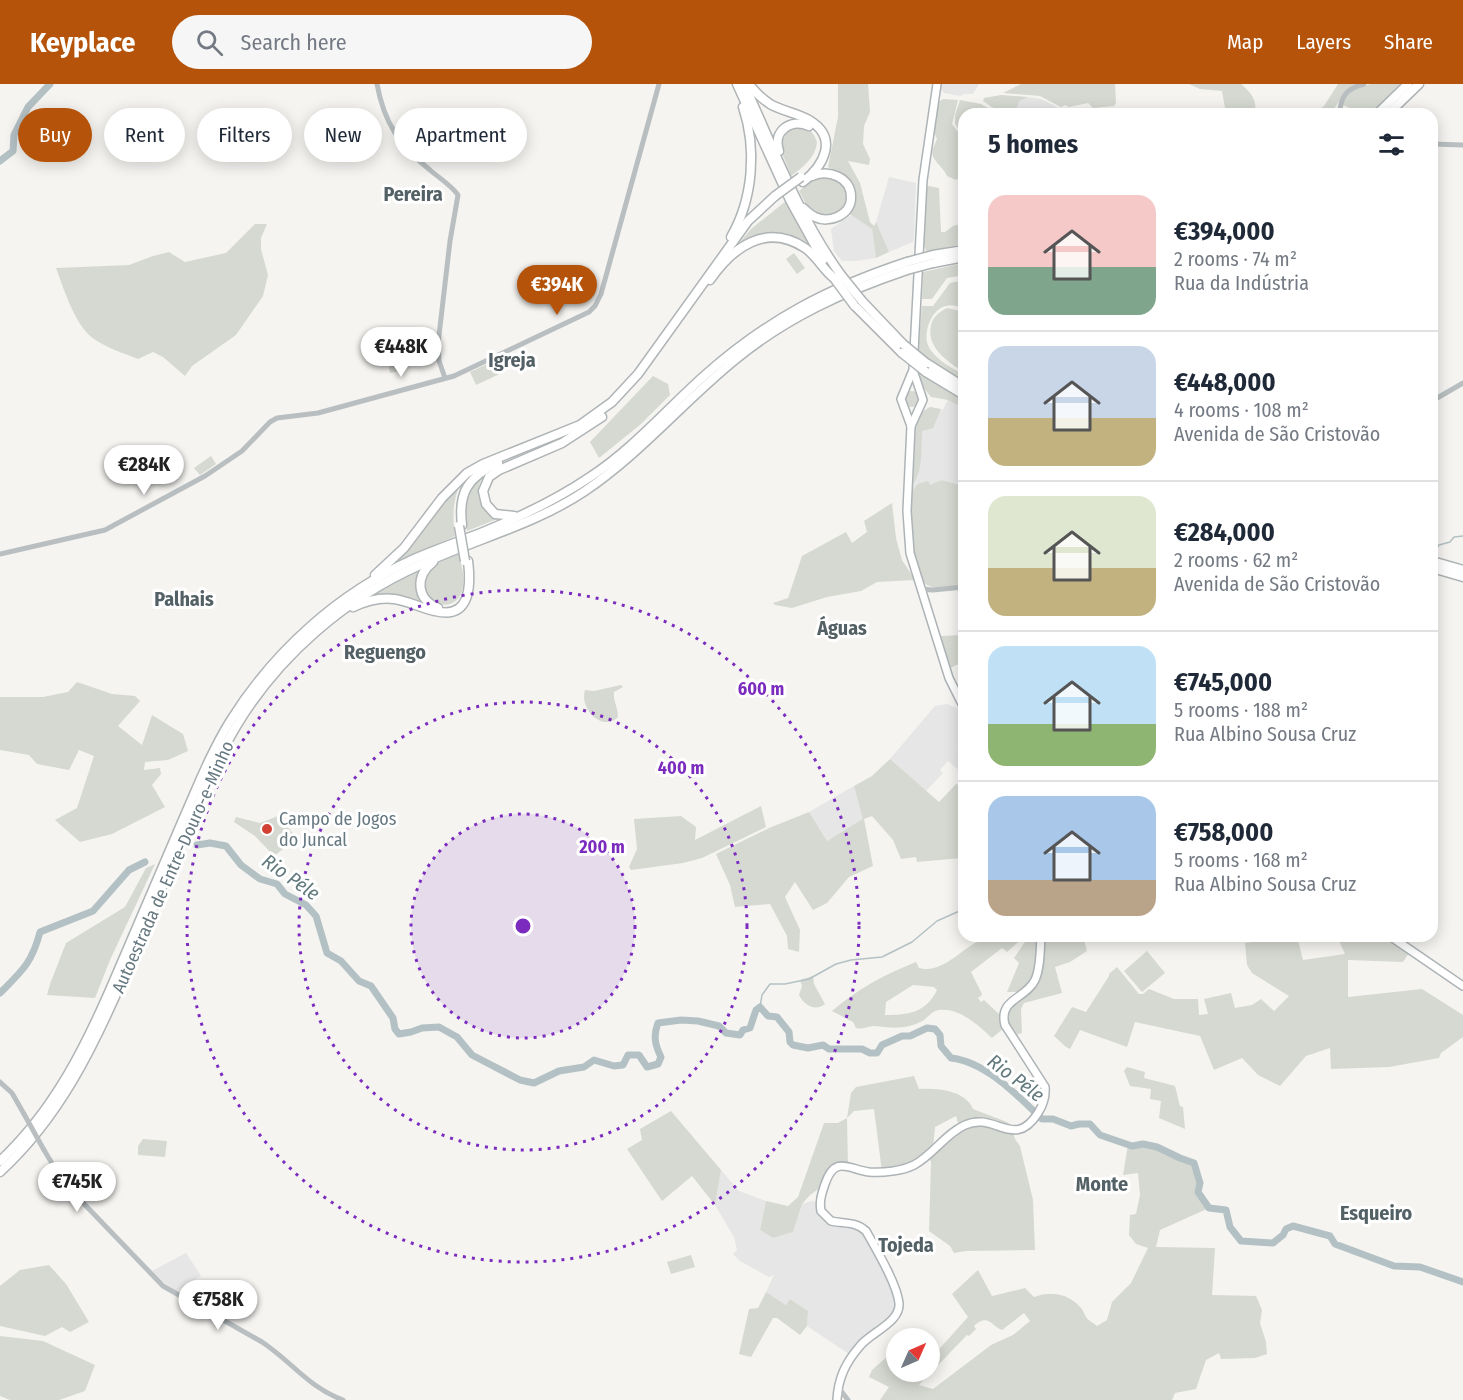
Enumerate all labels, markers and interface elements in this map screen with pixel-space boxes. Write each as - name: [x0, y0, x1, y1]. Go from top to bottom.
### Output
- search box: [172, 15, 592, 69]
- text: Keyplace: [30, 26, 136, 59]
- icon: search: [193, 26, 226, 59]
- text: Search here: [241, 29, 347, 56]
- text: Map: [1227, 29, 1263, 55]
- text: Layers: [1296, 29, 1351, 55]
- text: Share: [1384, 29, 1433, 55]
- chip: Buy: [18, 108, 92, 162]
- chip: Rent: [104, 108, 185, 162]
- chip: Filters: [197, 108, 292, 162]
- chip: New: [304, 108, 382, 162]
- chip: Apartment: [394, 108, 527, 162]
- icon: filters: [1375, 128, 1408, 161]
- text: 5 homes: [988, 129, 1078, 160]
- district label: Pereira: [383, 182, 443, 206]
- text: €394,000: [1174, 216, 1275, 247]
- icon: home: [1036, 219, 1108, 291]
- text: 2 rooms · 74 m²: [1174, 247, 1297, 271]
- pin: €394K: [515, 265, 599, 316]
- text: Rua da Indústria: [1174, 271, 1309, 295]
- text: €394K: [531, 272, 583, 296]
- pin: €448K: [359, 327, 443, 378]
- text: €448K: [375, 334, 427, 358]
- district label: Igreja: [488, 348, 536, 372]
- text: €448,000: [1174, 367, 1276, 398]
- icon: home: [1036, 370, 1108, 442]
- text: 4 rooms · 108 m²: [1174, 398, 1309, 422]
- text: Avenida de São Cristovão: [1174, 422, 1380, 446]
- pin: €284K: [102, 445, 186, 496]
- text: €284K: [118, 452, 170, 476]
- text: €284,000: [1174, 517, 1275, 548]
- icon: home: [1036, 520, 1108, 592]
- text: 2 rooms · 62 m²: [1174, 548, 1298, 572]
- text: Avenida de São Cristovão: [1174, 572, 1380, 596]
- district label: Palhais: [154, 587, 214, 611]
- district label: Águas: [816, 615, 867, 640]
- district label: Reguengo: [344, 640, 426, 664]
- text: €745,000: [1174, 667, 1272, 698]
- icon: home: [1036, 670, 1108, 742]
- text: 600 m: [738, 678, 784, 700]
- text: 5 rooms · 188 m²: [1174, 698, 1308, 722]
- text: Rua Albino Sousa Cruz: [1174, 722, 1356, 746]
- street label: Autoestrada de Entre-Douro-e-Minho: [107, 737, 239, 997]
- text: 400 m: [658, 757, 704, 779]
- place label: Campo de Jogos do Juncal: [279, 808, 397, 851]
- text: €758,000: [1174, 817, 1273, 848]
- icon: home: [1036, 820, 1108, 892]
- marker: Campo de Jogos do Juncal: [260, 822, 274, 836]
- text: 200 m: [578, 836, 625, 858]
- text: 5 rooms · 168 m²: [1174, 848, 1308, 872]
- water label: Rio Péle: [258, 849, 325, 906]
- text: Rua Albino Sousa Cruz: [1174, 872, 1356, 896]
- centre of rings: [513, 916, 533, 936]
- water label: Rio Péle: [983, 1049, 1049, 1107]
- pin: €745K: [35, 1162, 119, 1213]
- text: €745K: [52, 1169, 102, 1193]
- district label: Monte: [1076, 1172, 1128, 1196]
- district label: Esqueiro: [1340, 1201, 1412, 1225]
- district label: Tojeda: [878, 1233, 934, 1257]
- pin: €758K: [176, 1280, 260, 1331]
- text: €758K: [192, 1287, 244, 1311]
- north arrow: [886, 1328, 940, 1382]
- map controls: [886, 1328, 940, 1382]

